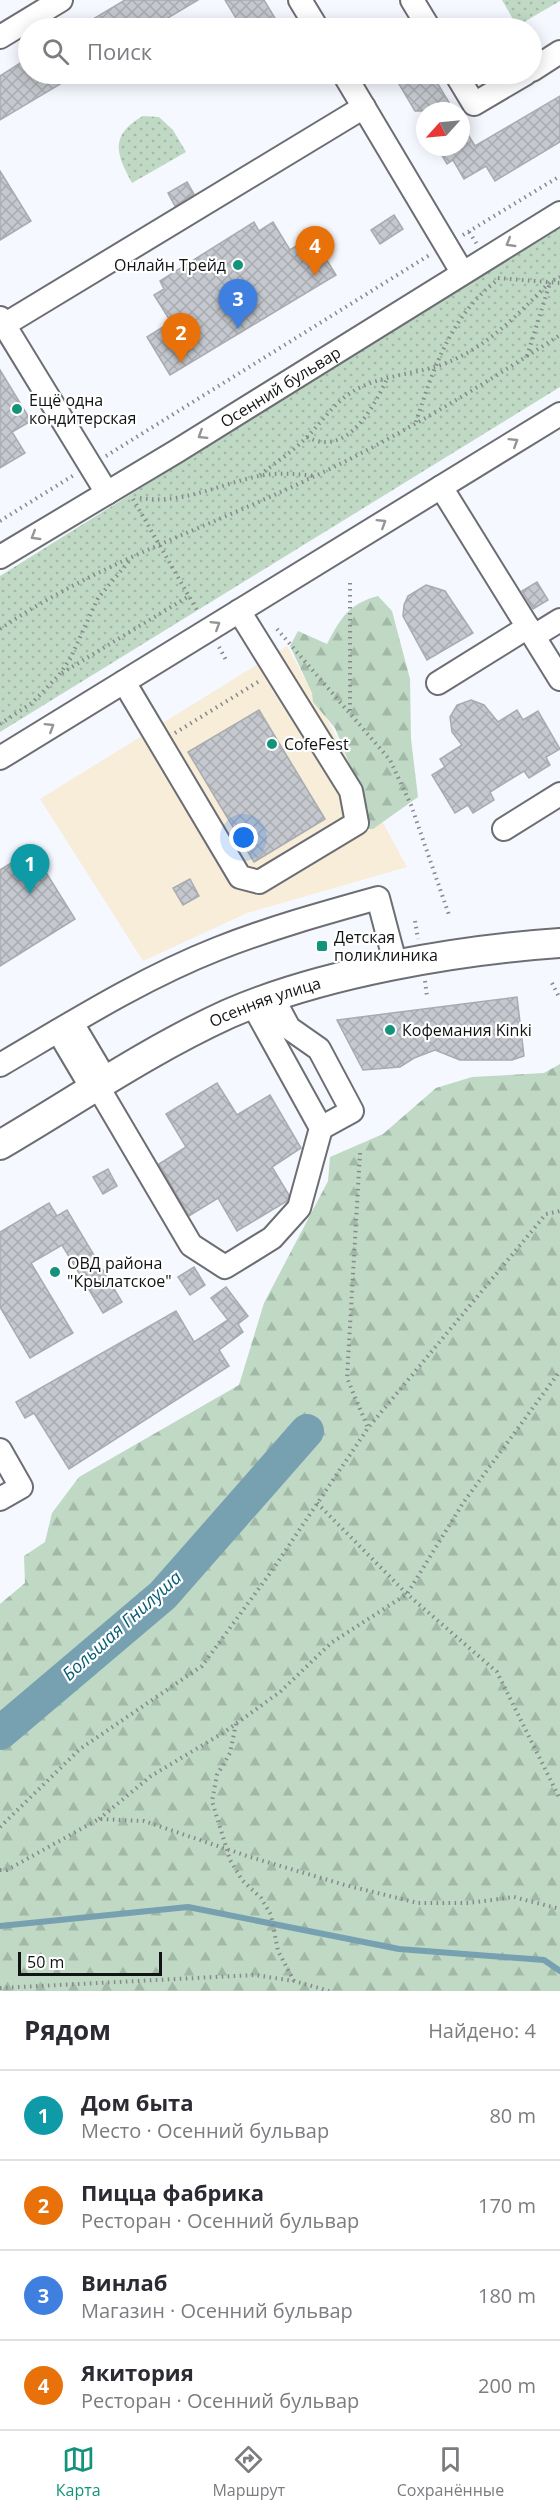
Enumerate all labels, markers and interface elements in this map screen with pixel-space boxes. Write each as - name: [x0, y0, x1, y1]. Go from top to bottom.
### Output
- search box: [18, 18, 542, 84]
- icon: search: [39, 35, 72, 68]
- text: Поиск: [87, 36, 152, 66]
- north arrow: [416, 102, 470, 156]
- pin: 4: [296, 226, 334, 276]
- one-way arrow: [506, 236, 516, 248]
- place label: Онлайн Трейд: [114, 254, 226, 276]
- marker: Онлайн Трейд: [231, 258, 245, 272]
- pin: 3: [218, 280, 258, 329]
- pin: 2: [162, 314, 201, 363]
- street label: Осенний бульвар: [216, 341, 345, 432]
- place label: Ещё одна кондитерская: [29, 389, 136, 429]
- marker: Ещё одна кондитерская: [10, 402, 24, 416]
- one-way arrow: [198, 428, 208, 440]
- one-way arrow: [508, 437, 518, 449]
- one-way arrow: [376, 519, 386, 531]
- one-way arrow: [31, 529, 41, 540]
- one-way arrow: [210, 621, 220, 633]
- one-way arrow: [44, 723, 54, 735]
- place label: CofeFest: [284, 733, 349, 755]
- marker: CofeFest: [265, 737, 279, 751]
- your location: [229, 823, 258, 852]
- pin: 1: [10, 844, 50, 894]
- place label: Детская поликлиника: [334, 926, 438, 966]
- marker: Детская поликлиника: [315, 939, 329, 953]
- street label: Осенняя улица: [205, 972, 323, 1032]
- place label: Кофемания Kinki: [402, 1019, 532, 1041]
- marker: Кофемания Kinki: [383, 1023, 397, 1037]
- place label: ОВД района "Крылатское": [67, 1252, 172, 1292]
- marker: ОВД района "Крылатское": [48, 1265, 62, 1279]
- water label: Большая Гнилуша: [56, 1565, 186, 1685]
- scale bar: [18, 1949, 162, 1976]
- text: 50 m: [27, 1951, 64, 1973]
- text: Рядом: [24, 2012, 111, 2048]
- text: Найдено: 4: [428, 2017, 536, 2044]
- text: Дом быта: [81, 2087, 194, 2117]
- text: 1: [38, 2102, 49, 2129]
- text: 80 m: [489, 2102, 536, 2129]
- text: Место · Осенний бульвар: [81, 2117, 329, 2144]
- text: Пицца фабрика: [81, 2177, 264, 2207]
- text: 2: [38, 2192, 49, 2219]
- text: 170 m: [478, 2192, 536, 2219]
- text: Ресторан · Осенний бульвар: [81, 2207, 359, 2234]
- text: Винлаб: [81, 2267, 167, 2297]
- text: 3: [38, 2282, 49, 2309]
- text: 180 m: [478, 2282, 536, 2309]
- text: Магазин · Осенний бульвар: [81, 2297, 353, 2324]
- text: Якитория: [81, 2357, 194, 2387]
- text: 4: [38, 2372, 49, 2399]
- text: 200 m: [478, 2372, 536, 2399]
- text: Ресторан · Осенний бульвар: [81, 2387, 359, 2414]
- tab: Карта: [56, 2443, 101, 2501]
- tab: Маршрут: [212, 2443, 285, 2501]
- tab: Сохранённые: [397, 2443, 504, 2501]

